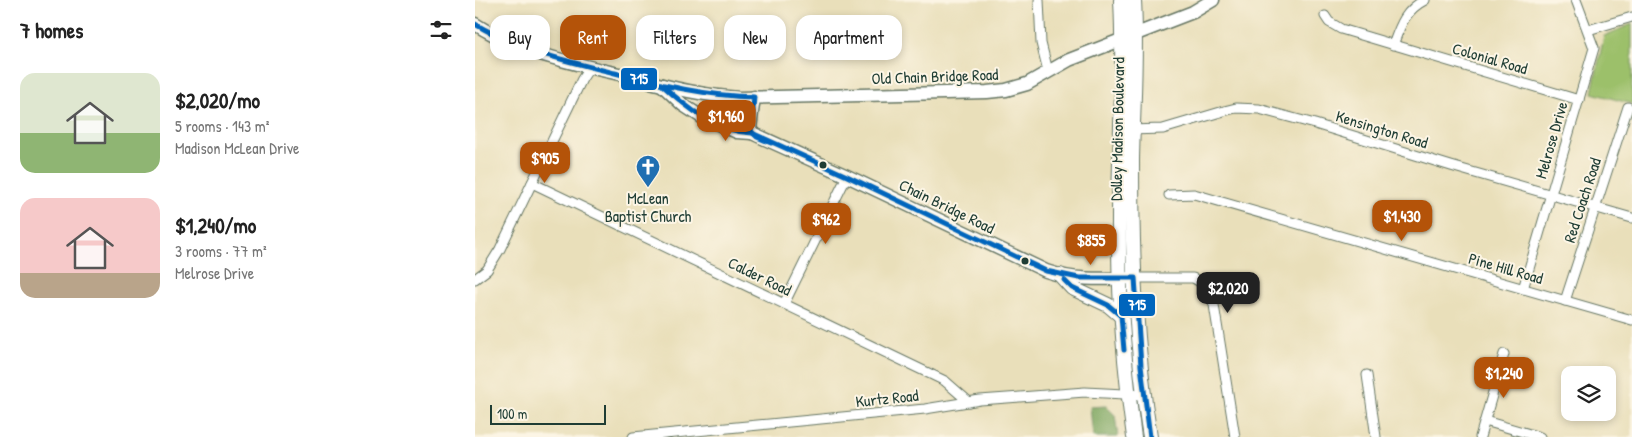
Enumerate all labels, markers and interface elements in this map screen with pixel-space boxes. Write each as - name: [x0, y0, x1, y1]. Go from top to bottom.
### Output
- chip: Buy: [490, 15, 550, 60]
- chip: Rent: [560, 15, 626, 60]
- chip: Filters: [636, 15, 714, 60]
- chip: New: [724, 15, 786, 60]
- chip: Apartment: [796, 15, 902, 60]
- text: 7 homes: [20, 16, 83, 45]
- icon: filters: [427, 16, 455, 44]
- street label: Colonial Road: [1450, 37, 1530, 79]
- street label: Dolley Madison Boulevard: [1105, 57, 1129, 201]
- street label: Old Chain Bridge Road: [871, 63, 999, 89]
- line badge: 715: [620, 67, 658, 91]
- text: 715: [629, 69, 648, 88]
- text: $2,020/mo: [175, 86, 260, 115]
- icon: home: [60, 93, 120, 153]
- street label: Melrose Drive: [1530, 98, 1573, 181]
- pin: $1,960: [685, 100, 767, 142]
- text: $1,960: [708, 105, 744, 127]
- street label: Kensington Road: [1333, 105, 1431, 153]
- text: 5 rooms · 143 m²: [175, 115, 269, 137]
- text: Madison McLean Drive: [175, 137, 299, 159]
- pin: $905: [515, 142, 575, 184]
- text: $905: [531, 147, 559, 169]
- church icon: McLean Baptist Church: [635, 154, 661, 188]
- street label: Red Coach Road: [1558, 155, 1606, 245]
- unlabelled marker: [818, 160, 828, 170]
- street label: Chain Bridge Road: [896, 173, 998, 239]
- place label: McLean Baptist Church: [605, 187, 692, 227]
- pin: $1,430: [1361, 200, 1443, 242]
- pin: $962: [796, 202, 856, 245]
- text: $1,430: [1383, 205, 1421, 227]
- text: $962: [812, 208, 840, 230]
- text: $1,240/mo: [175, 211, 256, 240]
- icon: home: [60, 218, 120, 278]
- pin: $855: [1061, 224, 1121, 266]
- text: $855: [1077, 229, 1105, 251]
- text: 3 rooms · 77 m²: [175, 240, 267, 262]
- street label: Pine Hill Road: [1466, 247, 1546, 289]
- street label: Calder Road: [725, 251, 795, 301]
- unlabelled marker: [1020, 256, 1030, 266]
- text: Melrose Drive: [175, 262, 254, 284]
- pin: $2,020: [1187, 272, 1269, 314]
- text: $2,020: [1208, 277, 1248, 299]
- line badge: 715: [1118, 293, 1156, 317]
- text: 715: [1127, 295, 1146, 314]
- pin: $1,240: [1463, 356, 1545, 399]
- text: $1,240: [1485, 362, 1523, 384]
- map controls: [1561, 366, 1616, 421]
- button: layers: [1561, 366, 1616, 421]
- street label: Kurtz Road: [854, 384, 920, 412]
- scale bar: [490, 402, 606, 425]
- text: 100 m: [497, 404, 527, 423]

